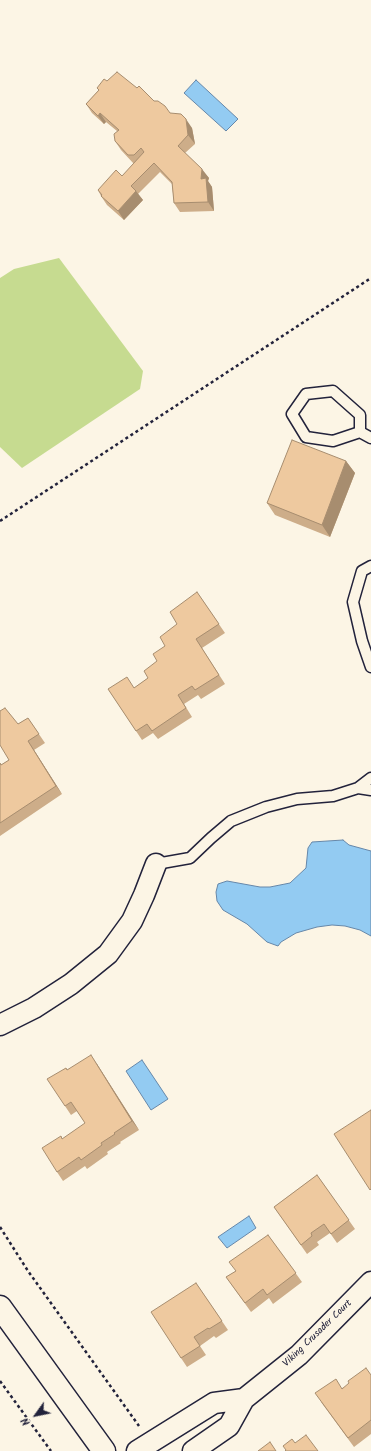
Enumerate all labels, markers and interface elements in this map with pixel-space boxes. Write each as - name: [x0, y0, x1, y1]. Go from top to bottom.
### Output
- street label: Viking Crusader Court: [281, 1298, 355, 1370]
- north arrow: [16, 1395, 56, 1435]
- text: N: [16, 1414, 35, 1429]

